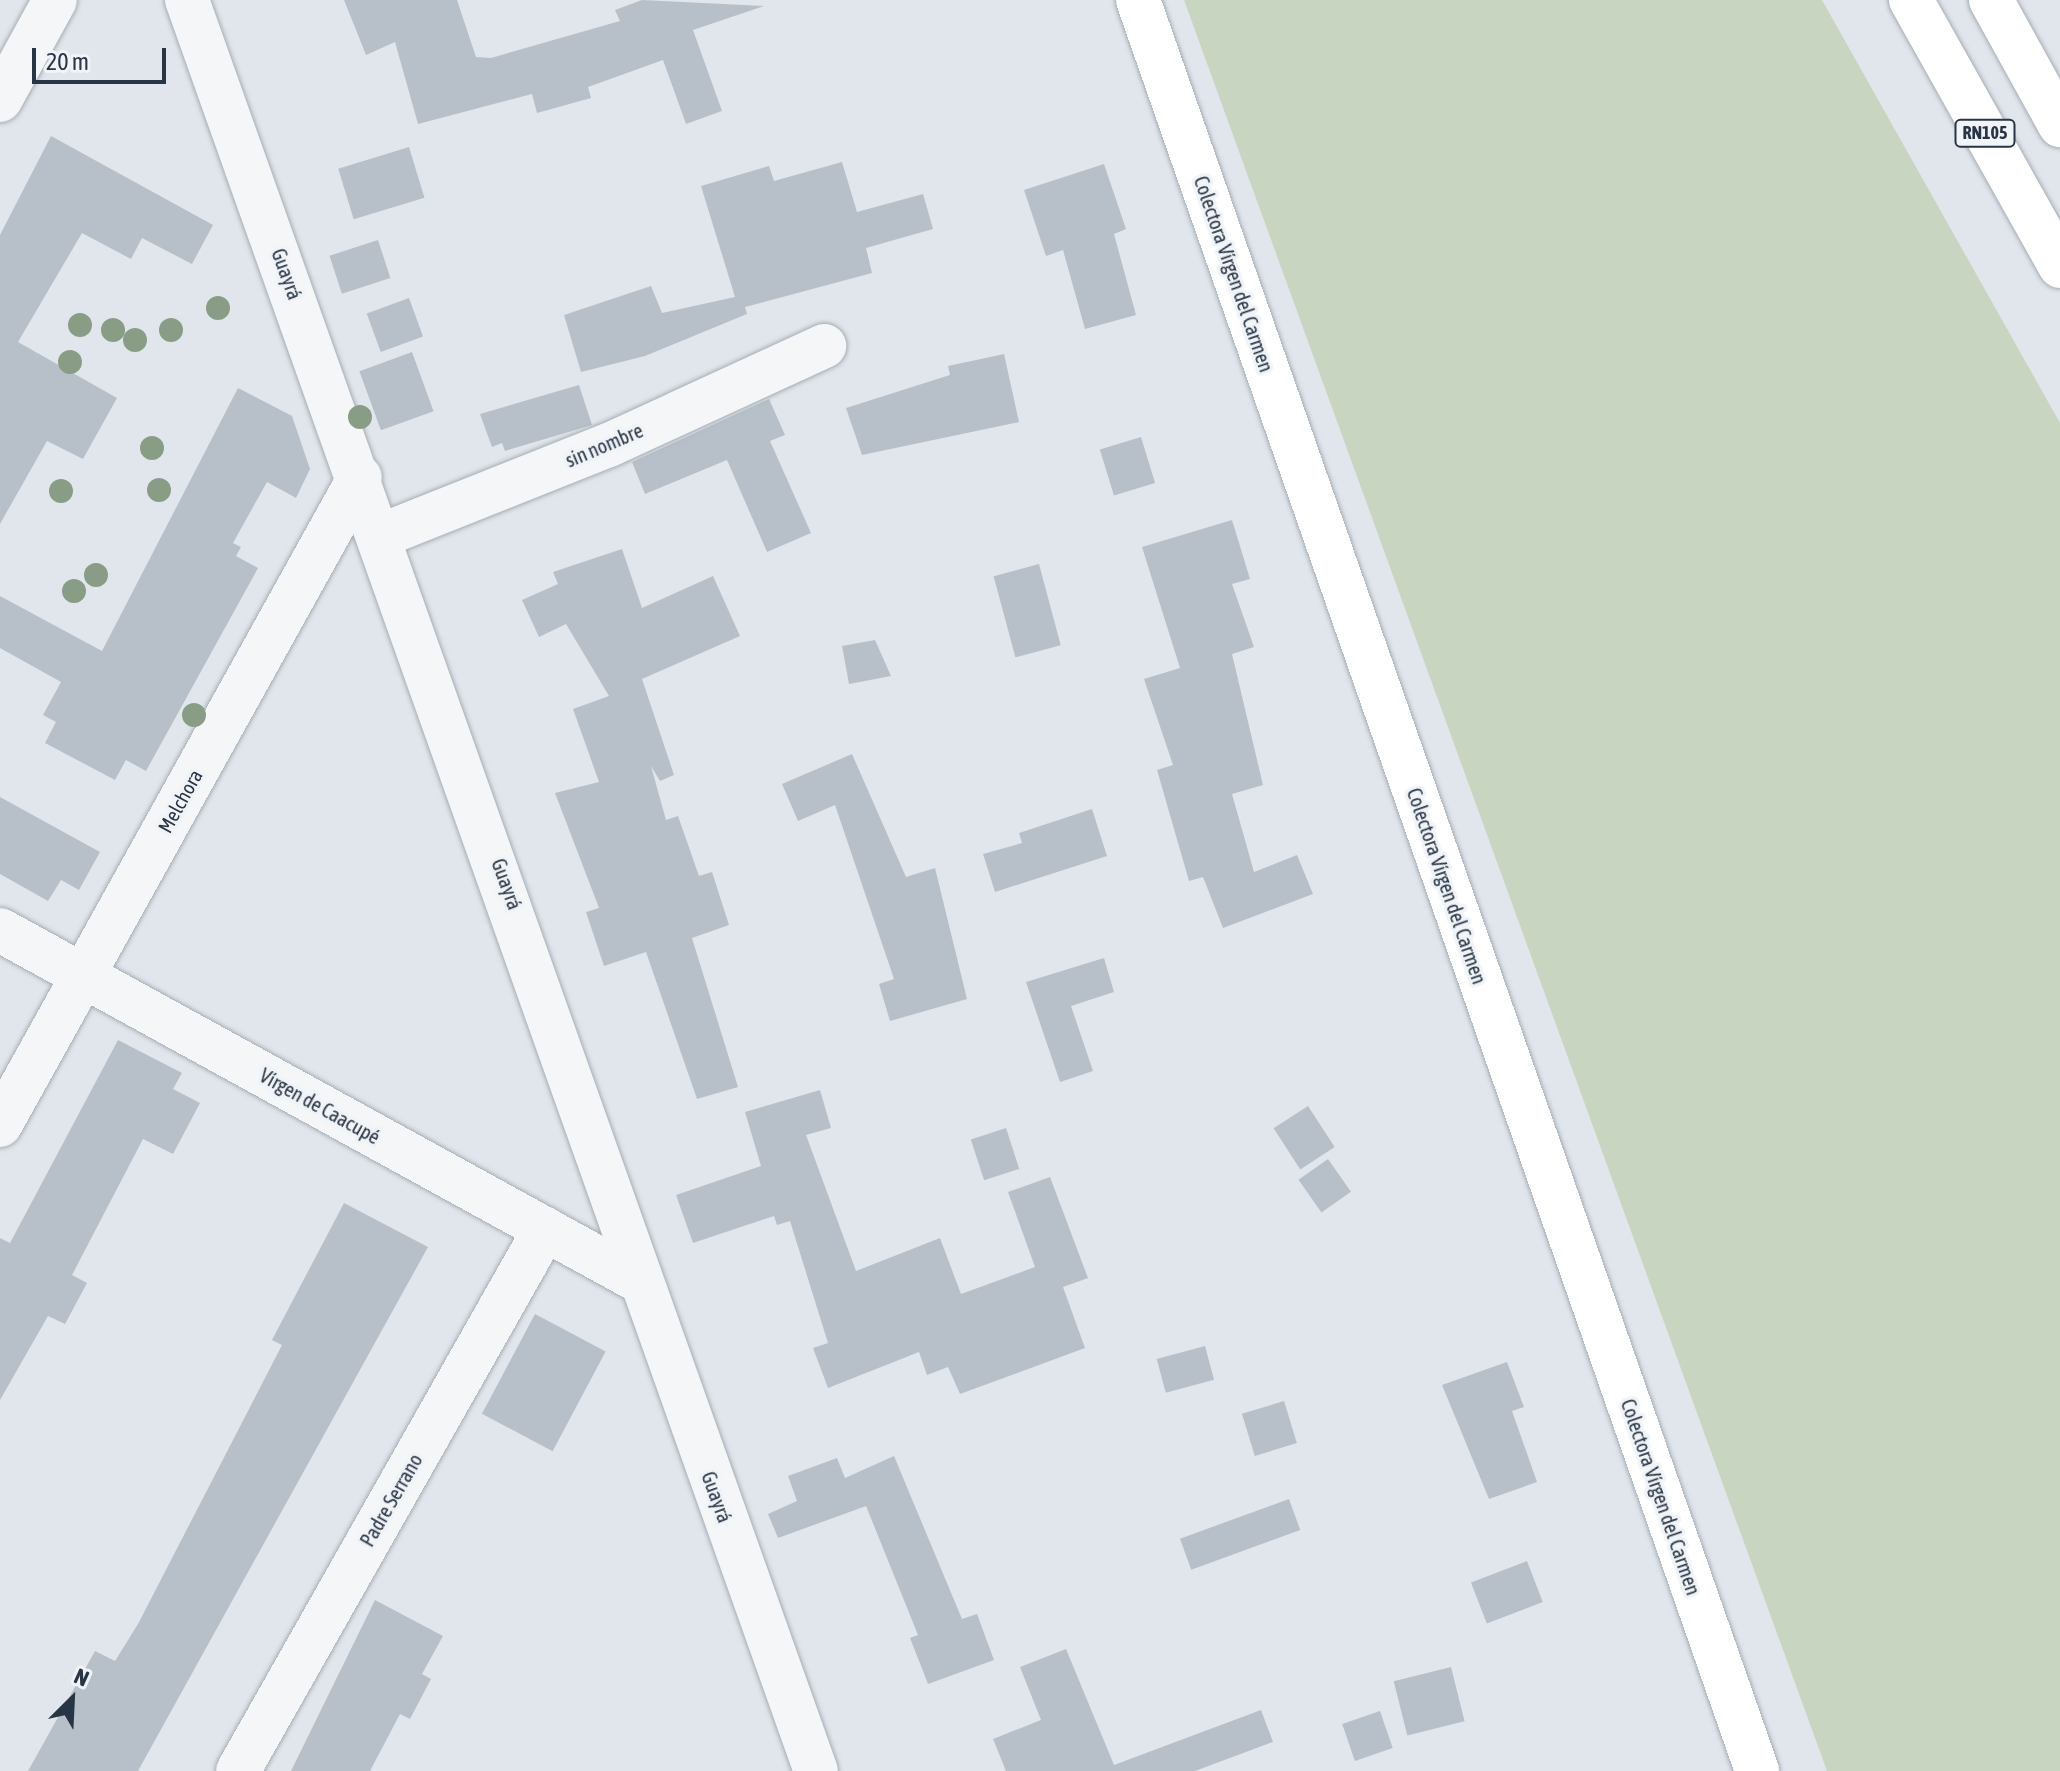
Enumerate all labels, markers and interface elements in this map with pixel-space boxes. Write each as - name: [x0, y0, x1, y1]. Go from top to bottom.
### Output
- scale bar: [36, 32, 170, 82]
- text: 20 m: [46, 48, 89, 75]
- road number: RN105: [1953, 119, 2017, 147]
- street label: Colectora Vírgen del Carmen: [1189, 173, 1279, 375]
- street label: Guayrá: [267, 245, 307, 303]
- street label: sin nombre: [562, 418, 646, 472]
- street label: Melchora: [153, 765, 207, 837]
- street label: Colectora Vírgen del Carmen: [1402, 785, 1492, 987]
- street label: Guayrá: [487, 855, 527, 913]
- street label: Vírgen de Caacupé: [256, 1063, 384, 1149]
- street label: Colectora Vírgen del Carmen: [1616, 1396, 1706, 1598]
- street label: Padre Serrano: [355, 1449, 427, 1551]
- street label: Guayrá: [697, 1468, 737, 1526]
- north arrow: [32, 1659, 112, 1739]
- text: N: [71, 1663, 93, 1692]

